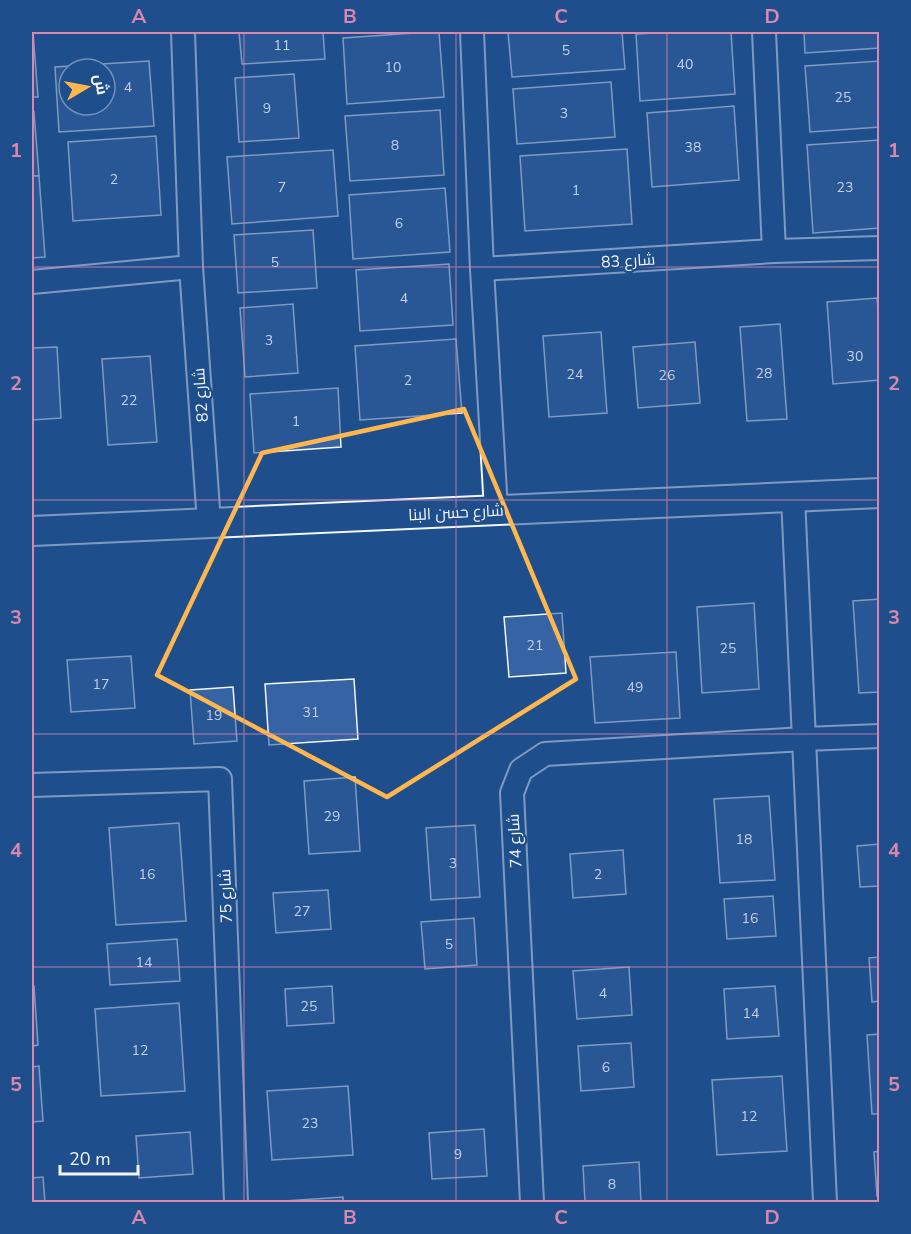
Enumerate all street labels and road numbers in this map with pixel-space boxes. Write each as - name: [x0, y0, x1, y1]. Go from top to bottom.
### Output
- street label: شارع 83: [600, 249, 656, 273]
- street label: شارع 82: [188, 367, 214, 423]
- street label: شارع حسن البنا: [408, 500, 504, 526]
- street label: شارع 74: [503, 813, 527, 869]
- street label: شارع 75: [214, 868, 238, 923]

